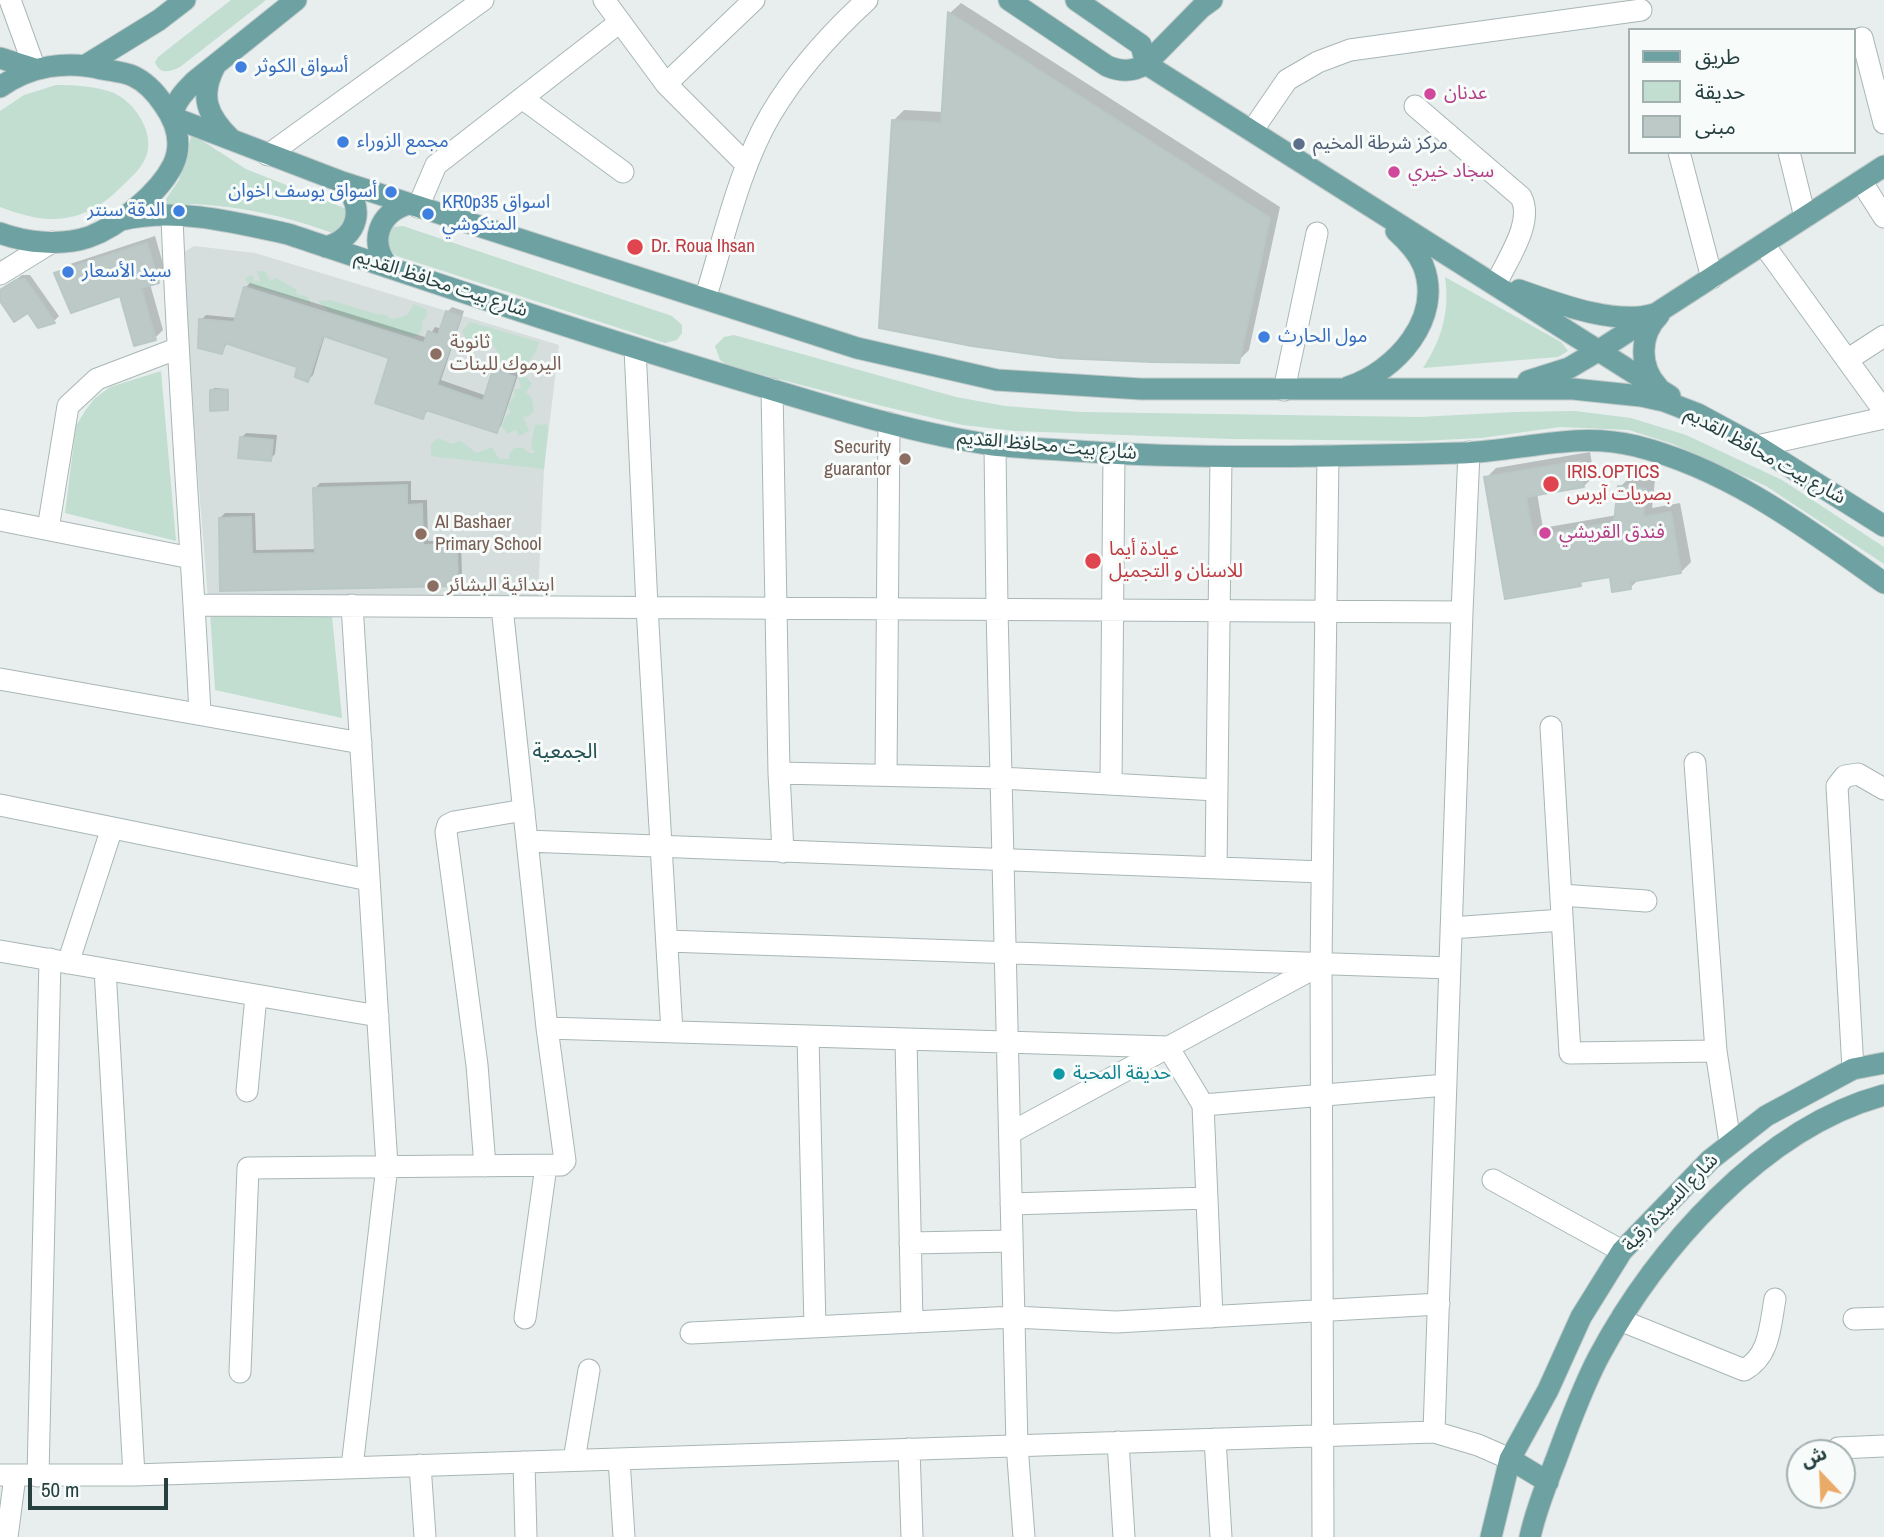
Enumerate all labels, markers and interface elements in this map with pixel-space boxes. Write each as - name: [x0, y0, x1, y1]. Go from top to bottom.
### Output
- legend: [1629, 28, 1856, 154]
- text: طريق: [1695, 42, 1740, 71]
- place label: أسواق الكوثر: [255, 56, 348, 78]
- marker: أسواق الكوثر: [233, 59, 249, 75]
- text: حديقة: [1695, 77, 1745, 106]
- place label: عدنان: [1444, 83, 1487, 105]
- marker: عدنان: [1422, 86, 1438, 102]
- text: مبنى: [1695, 112, 1736, 141]
- place label: مجمع الزوراء: [357, 131, 449, 153]
- place label: مركز شرطة المخيم: [1313, 133, 1448, 155]
- marker: مجمع الزوراء: [335, 134, 351, 150]
- marker: مركز شرطة المخيم: [1291, 136, 1307, 152]
- place label: سجاد خيري: [1408, 161, 1494, 183]
- marker: سجاد خيري: [1386, 164, 1402, 180]
- place label: أسواق يوسف اخوان: [228, 181, 377, 203]
- marker: أسواق يوسف اخوان: [383, 184, 399, 200]
- place label: KR0p35 اسواق المنكوشي: [442, 192, 550, 236]
- place label: الدقة سنتر: [87, 200, 165, 222]
- marker: الدقة سنتر: [171, 203, 187, 219]
- marker: KR0p35 اسواق المنكوشي: [420, 206, 436, 222]
- place label: Dr. Roua Ihsan: [651, 236, 755, 258]
- marker: Dr. Roua Ihsan: [625, 237, 645, 257]
- street label: شارع بيت محافظ القديم: [352, 245, 530, 323]
- place label: سيد الأسعار: [82, 261, 171, 283]
- marker: سيد الأسعار: [60, 264, 76, 280]
- place label: مول الحارث: [1278, 326, 1367, 348]
- marker: مول الحارث: [1256, 329, 1272, 345]
- place label: ثانوية اليرموك للبنات: [450, 332, 561, 376]
- marker: ثانوية اليرموك للبنات: [428, 346, 444, 362]
- street label: شارع بيت محافظ القديم: [1681, 402, 1849, 510]
- street label: شارع بيت محافظ القديم: [956, 427, 1138, 465]
- place label: Security guarantor: [824, 437, 891, 481]
- marker: Security guarantor: [897, 451, 913, 467]
- place label: IRIS.OPTICS بصريات آيرس: [1567, 462, 1672, 506]
- marker: IRIS.OPTICS بصريات آيرس: [1541, 474, 1561, 494]
- place label: Al Bashaer Primary School: [435, 512, 541, 556]
- place label: فندق القريشي: [1559, 522, 1665, 544]
- marker: فندق القريشي: [1537, 525, 1553, 541]
- marker: Al Bashaer Primary School: [413, 526, 429, 542]
- place label: عيادة أيما للاسنان و التجميل: [1109, 539, 1243, 583]
- marker: عيادة أيما للاسنان و التجميل: [1083, 551, 1103, 571]
- place label: ابتدائية البشائر: [447, 575, 554, 597]
- marker: ابتدائية البشائر: [425, 578, 441, 594]
- district label: الجمعية: [533, 739, 597, 765]
- place label: حديقة المحبة: [1073, 1063, 1171, 1085]
- marker: حديقة المحبة: [1051, 1066, 1067, 1082]
- street label: شارع السيدة رقية: [1619, 1149, 1723, 1257]
- north arrow: [1786, 1439, 1856, 1509]
- text: ش: [1797, 1439, 1831, 1474]
- scale bar: [32, 1464, 172, 1508]
- text: 50 m: [41, 1475, 79, 1504]

